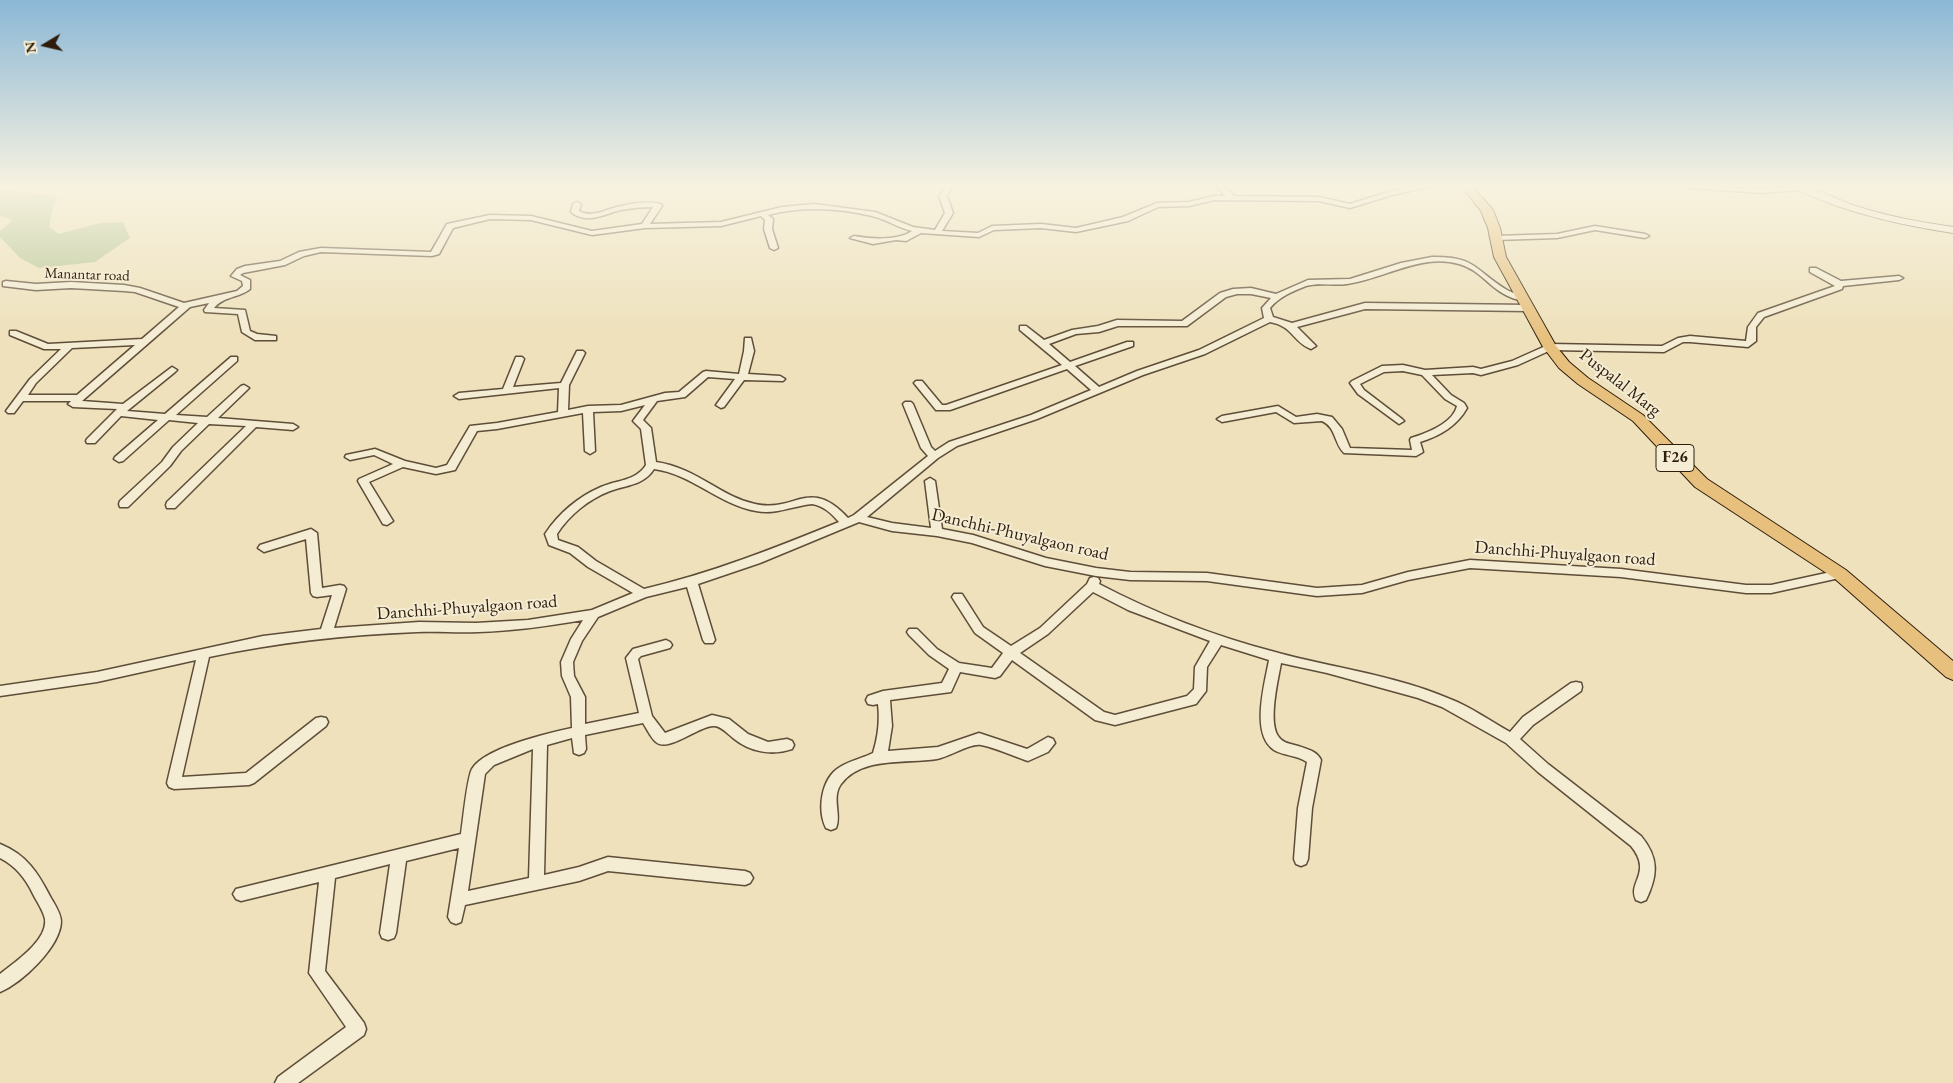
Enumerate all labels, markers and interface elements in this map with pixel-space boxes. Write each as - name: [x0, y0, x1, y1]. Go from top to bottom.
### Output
- north arrow: [20, 20, 70, 70]
- text: N: [20, 40, 40, 54]
- street label: Manantar road: [44, 265, 130, 285]
- street label: Puspalal Marg: [1575, 344, 1665, 422]
- road number: F26: [1656, 444, 1694, 472]
- street label: Danchhi-Phuyalgaon road: [929, 504, 1111, 566]
- street label: Danchhi-Phuyalgaon road: [1474, 537, 1656, 571]
- street label: Danchhi-Phuyalgaon road: [376, 591, 558, 625]

